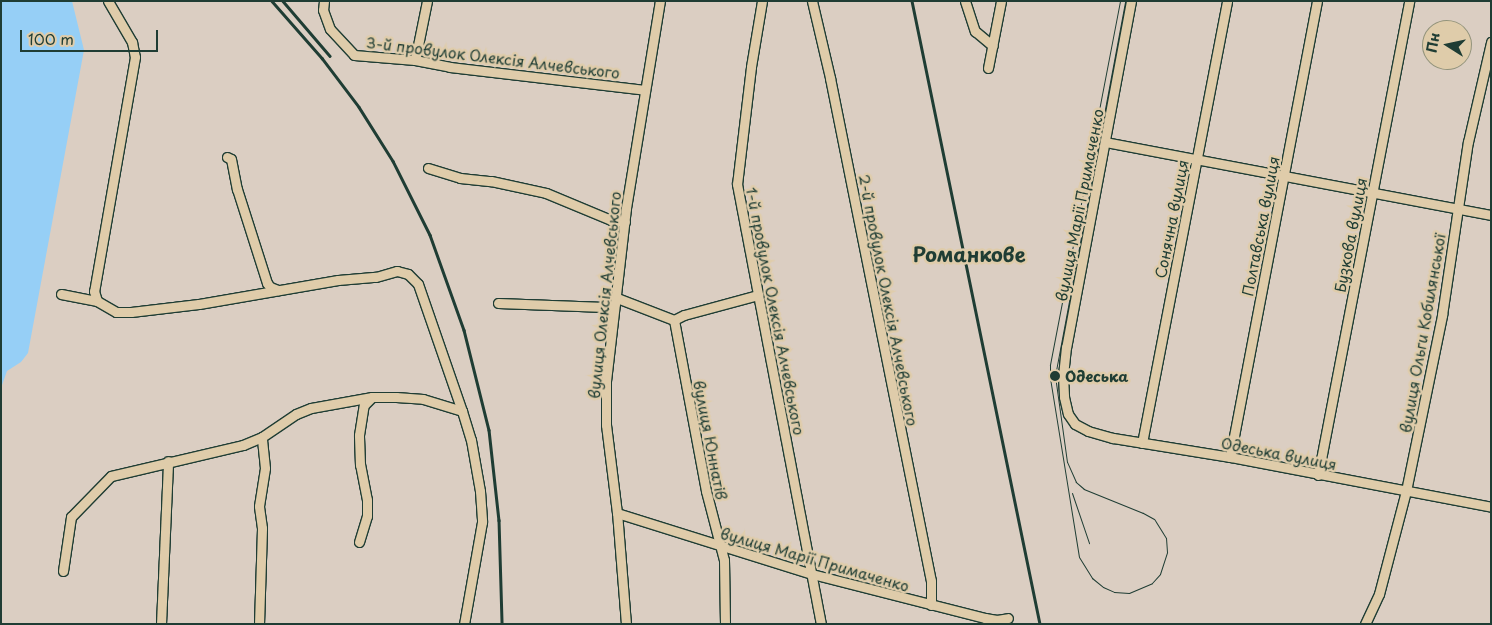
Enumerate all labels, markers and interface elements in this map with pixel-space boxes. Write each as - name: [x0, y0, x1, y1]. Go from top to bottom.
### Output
- scale bar: [22, 20, 160, 52]
- north arrow: [1422, 20, 1472, 70]
- text: 100 m: [28, 27, 74, 50]
- text: Пн: [1421, 31, 1445, 54]
- street label: 3-й провулок Олексія Алчевського: [364, 32, 622, 82]
- street label: вулиця Марії Примаченко: [1051, 107, 1107, 303]
- street label: Полтавська вулиця: [1238, 154, 1282, 298]
- street label: Сонячна вулиця: [1151, 158, 1191, 280]
- street label: 2-й провулок Олексія Алчевського: [856, 172, 922, 428]
- street label: Бузкова вулиця: [1330, 176, 1370, 294]
- street label: 1-й провулок Олексія Алчевського: [743, 185, 809, 437]
- street label: вулиця Олексія Алчевського: [584, 190, 624, 400]
- street label: вулиця Ольги Кобилянської: [1396, 232, 1448, 434]
- district label: Романкове: [912, 242, 1026, 266]
- place label: Одеська: [1065, 367, 1128, 385]
- marker: Одеська: [1049, 370, 1061, 382]
- street label: вулиця Юннатів: [691, 378, 731, 502]
- street label: Одеська вулиця: [1219, 433, 1339, 473]
- street label: вулиця Марії Примаченко: [718, 523, 912, 595]

